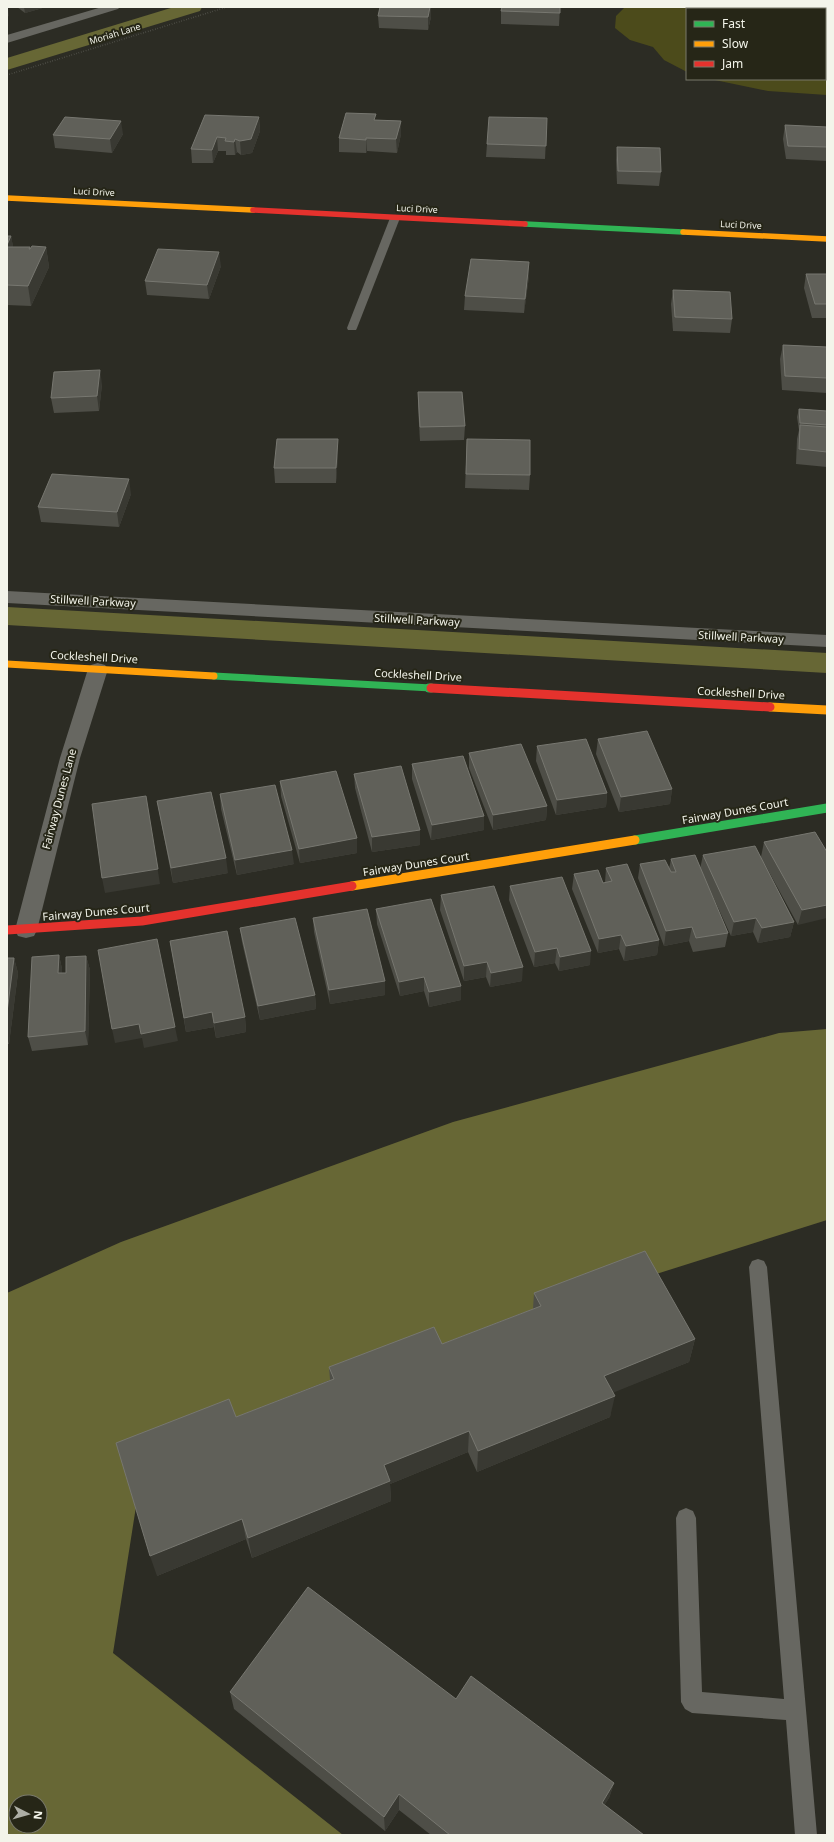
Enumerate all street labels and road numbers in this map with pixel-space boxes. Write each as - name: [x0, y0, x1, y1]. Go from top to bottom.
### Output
- street label: Moriah Lane: [88, 20, 142, 47]
- street label: Luci Drive: [73, 184, 115, 199]
- street label: Luci Drive: [396, 201, 438, 216]
- street label: Luci Drive: [720, 217, 762, 232]
- street label: Stillwell Parkway: [50, 591, 137, 610]
- street label: Stillwell Parkway: [374, 610, 461, 629]
- street label: Stillwell Parkway: [698, 627, 785, 646]
- street label: Cockleshell Drive: [50, 647, 138, 666]
- street label: Cockleshell Drive: [374, 665, 462, 684]
- street label: Cockleshell Drive: [697, 683, 785, 702]
- street label: Fairway Dunes Lane: [38, 747, 79, 851]
- street label: Fairway Dunes Court: [681, 794, 789, 827]
- street label: Fairway Dunes Court: [362, 848, 470, 879]
- street label: Fairway Dunes Court: [42, 899, 150, 924]

